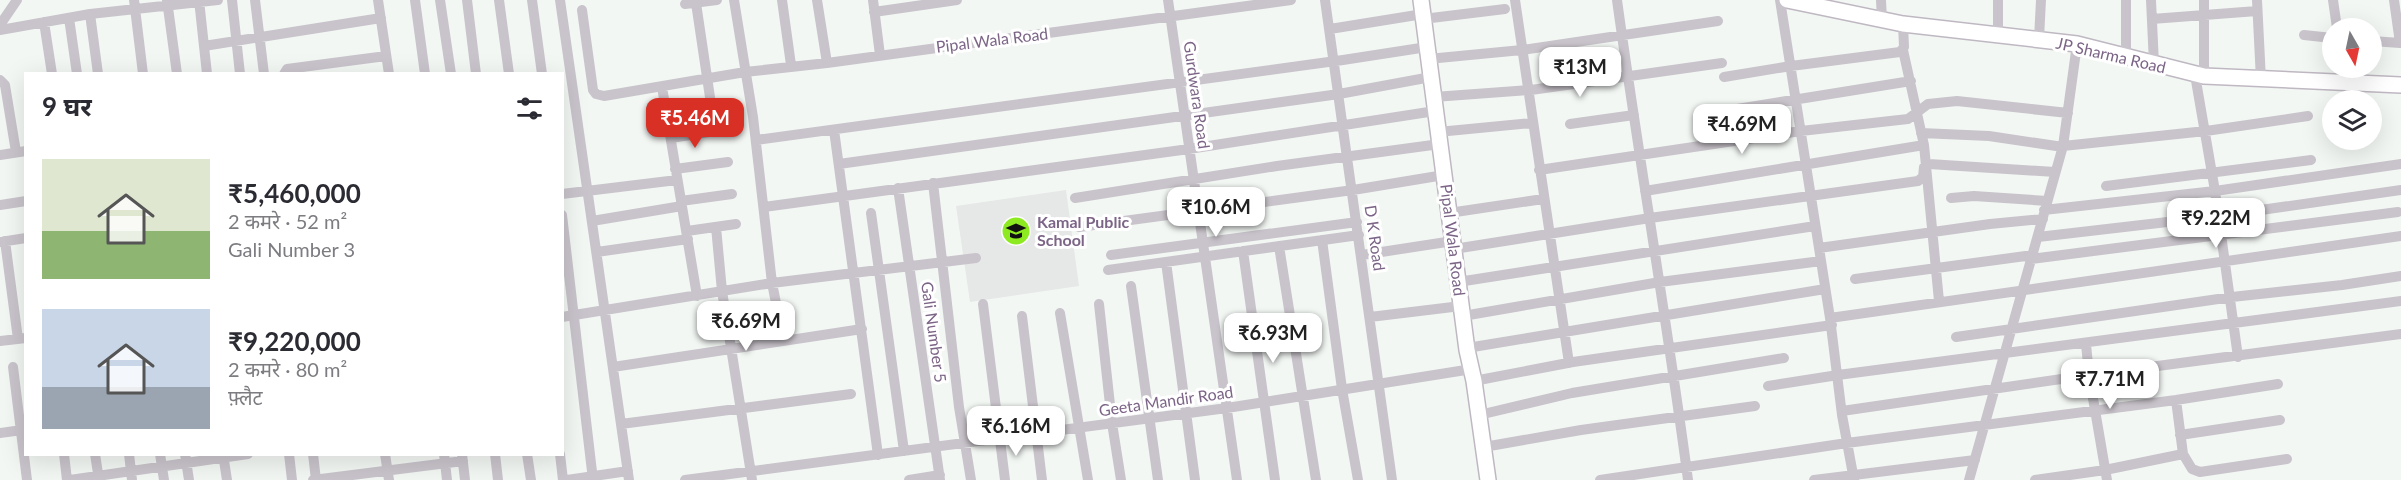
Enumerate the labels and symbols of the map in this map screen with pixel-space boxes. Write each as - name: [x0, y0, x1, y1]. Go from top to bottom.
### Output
- north arrow: [2322, 18, 2382, 78]
- street label: Pipal Wala Road: [935, 23, 1049, 56]
- street label: JP Sharma Road: [2054, 33, 2168, 76]
- street label: Gurdwara Road: [1181, 40, 1214, 150]
- pin: ₹13M: [1544, 47, 1616, 98]
- pin: ₹5.46M: [646, 98, 744, 149]
- pin: ₹4.69M: [1693, 104, 1791, 155]
- street label: Pipal Wala Road: [1437, 183, 1470, 297]
- pin: ₹10.6M: [1167, 187, 1265, 238]
- pin: ₹9.22M: [2167, 198, 2265, 249]
- street label: D K Road: [1361, 204, 1390, 272]
- place label: Kamal Public School: [1037, 212, 1129, 249]
- school or university icon: Kamal Public School: [1000, 215, 1032, 247]
- street label: Gali Number 5: [918, 280, 951, 384]
- pin: ₹6.69M: [697, 301, 795, 352]
- pin: ₹6.93M: [1224, 313, 1322, 364]
- pin: ₹7.71M: [2061, 359, 2159, 410]
- street label: Geeta Mandir Road: [1097, 382, 1234, 419]
- pin: ₹6.16M: [967, 406, 1065, 457]

